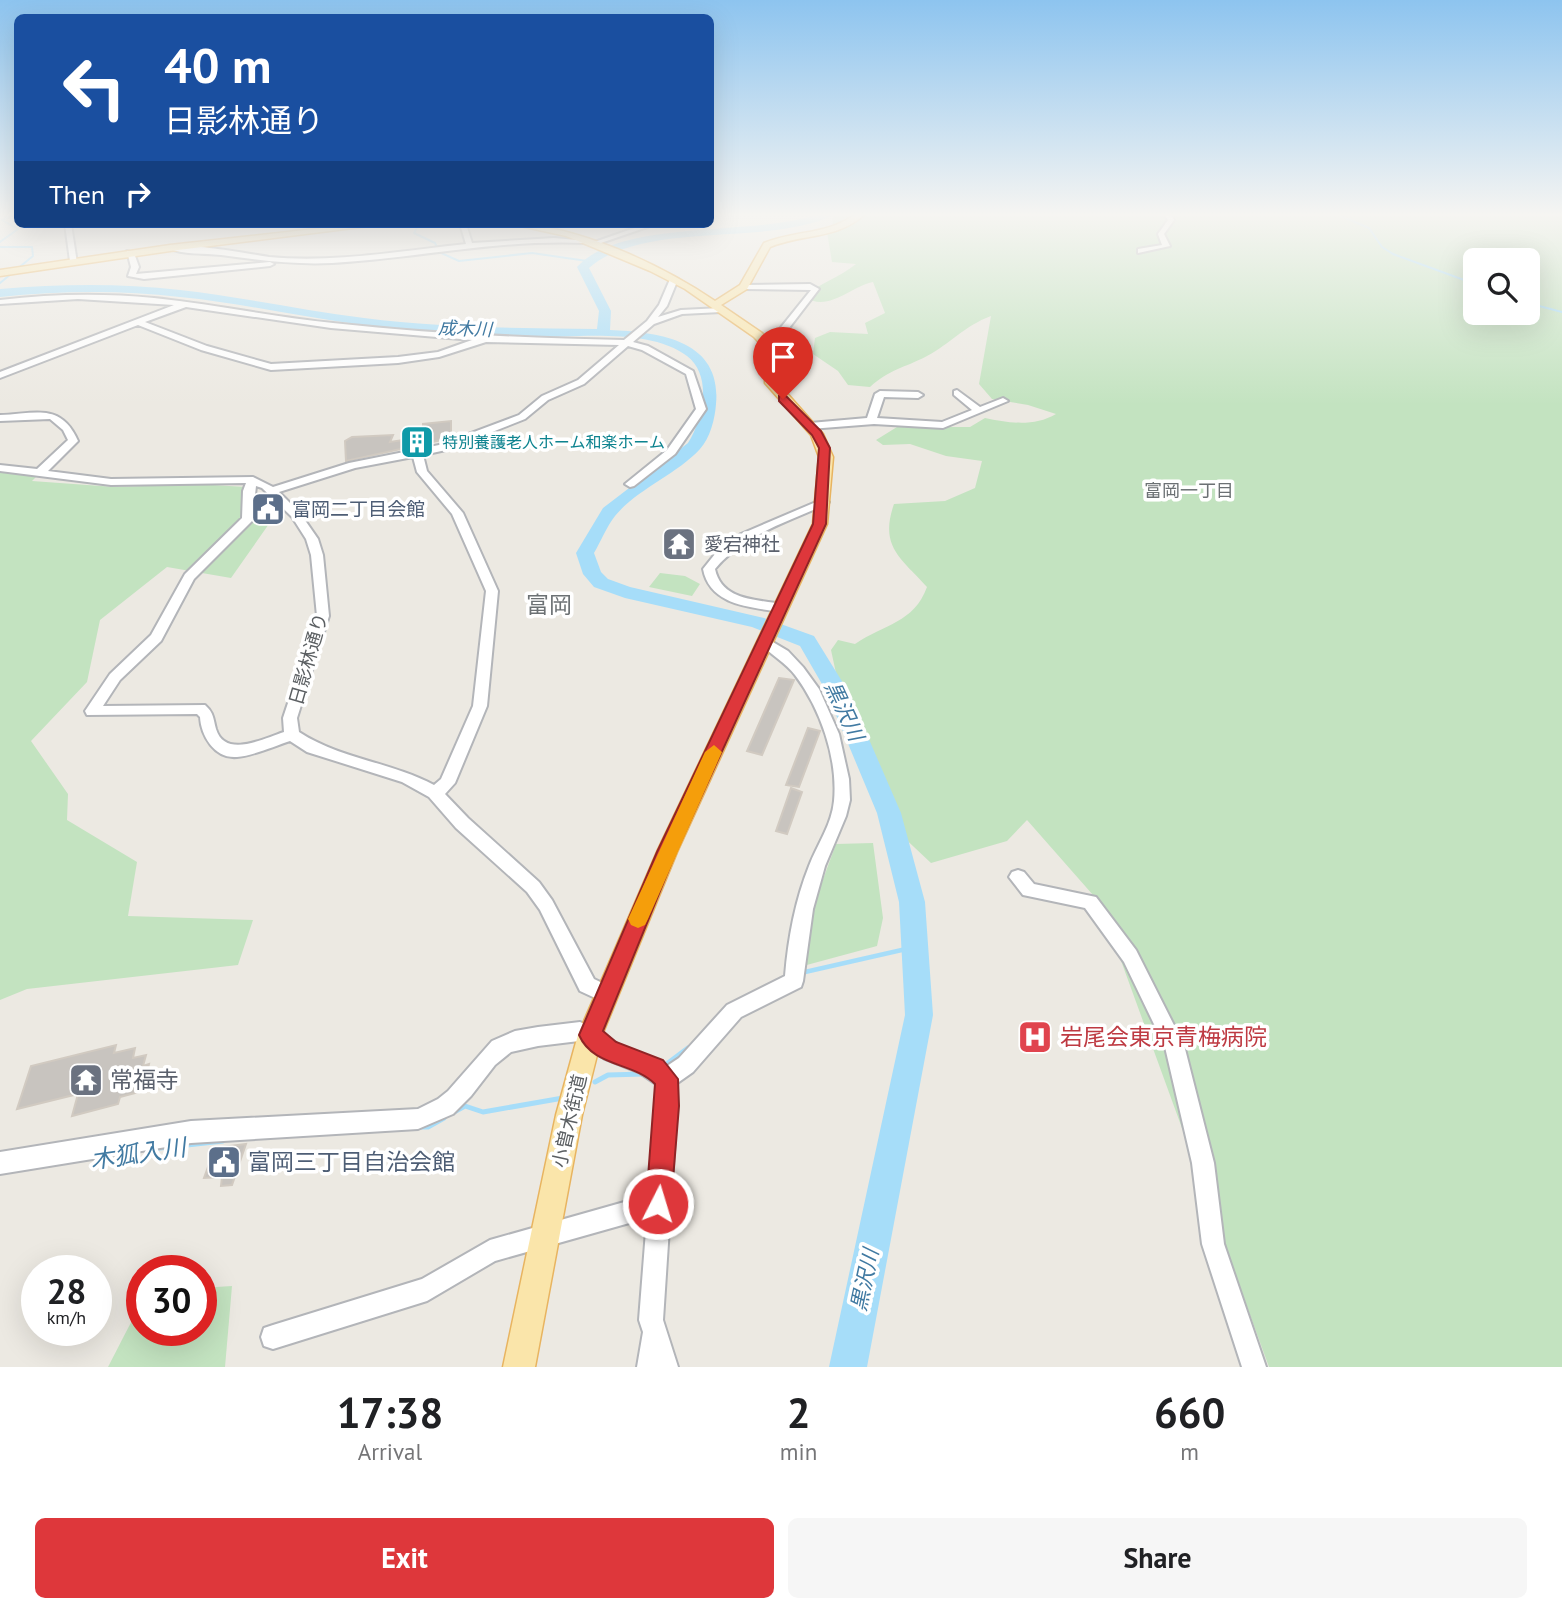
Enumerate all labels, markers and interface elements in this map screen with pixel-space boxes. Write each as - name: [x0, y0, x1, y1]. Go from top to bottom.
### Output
- text: 40 m: [164, 33, 271, 97]
- icon: left: [49, 42, 140, 133]
- text: 日影林通り: [164, 99, 324, 141]
- icon: right: [119, 175, 157, 213]
- text: Then: [49, 178, 105, 211]
- map controls: [1463, 248, 1540, 325]
- button: search: [1463, 248, 1540, 325]
- water label: 成木川: [438, 316, 494, 341]
- pin: [753, 327, 813, 399]
- icon: arrive: [764, 338, 802, 376]
- building icon: 特別養護老人ホーム和楽ホーム: [398, 423, 436, 461]
- place label: 特別養護老人ホーム和楽ホーム: [442, 432, 665, 452]
- district label: 富岡一丁目: [1144, 479, 1234, 502]
- public building icon: 富岡二丁目会館: [249, 490, 287, 528]
- place label: 富岡二丁目会館: [292, 497, 425, 521]
- temple icon: 愛宕神社: [660, 525, 698, 563]
- place label: 愛宕神社: [704, 532, 780, 556]
- district label: 富岡: [526, 590, 572, 619]
- street label: 日影林通り: [283, 610, 333, 708]
- water label: 黒沢川: [819, 677, 871, 747]
- hospital icon: 岩尾会東京青梅病院: [1016, 1018, 1054, 1056]
- place label: 岩尾会東京青梅病院: [1060, 1022, 1267, 1051]
- temple icon: 常福寺: [67, 1061, 105, 1099]
- place label: 常福寺: [110, 1065, 179, 1094]
- street label: 小曽木街道: [547, 1072, 591, 1170]
- water label: 木狐入川: [88, 1131, 191, 1176]
- public building icon: 富岡三丁目自治会館: [205, 1143, 243, 1181]
- place label: 富岡三丁目自治会館: [248, 1147, 455, 1176]
- position arrow: [621, 1167, 695, 1241]
- water label: 黒沢川: [845, 1244, 885, 1314]
- speed limit sign: 30: [126, 1255, 217, 1346]
- text: 28: [47, 1268, 86, 1314]
- text: km/h: [47, 1306, 86, 1329]
- text: 17:38: [337, 1385, 443, 1440]
- text: 2: [787, 1385, 810, 1440]
- text: 660: [1154, 1385, 1225, 1440]
- text: Arrival: [358, 1437, 422, 1466]
- text: min: [780, 1437, 817, 1466]
- text: m: [1180, 1437, 1199, 1466]
- button: Exit: [35, 1518, 774, 1598]
- button: Share: [788, 1518, 1527, 1598]

